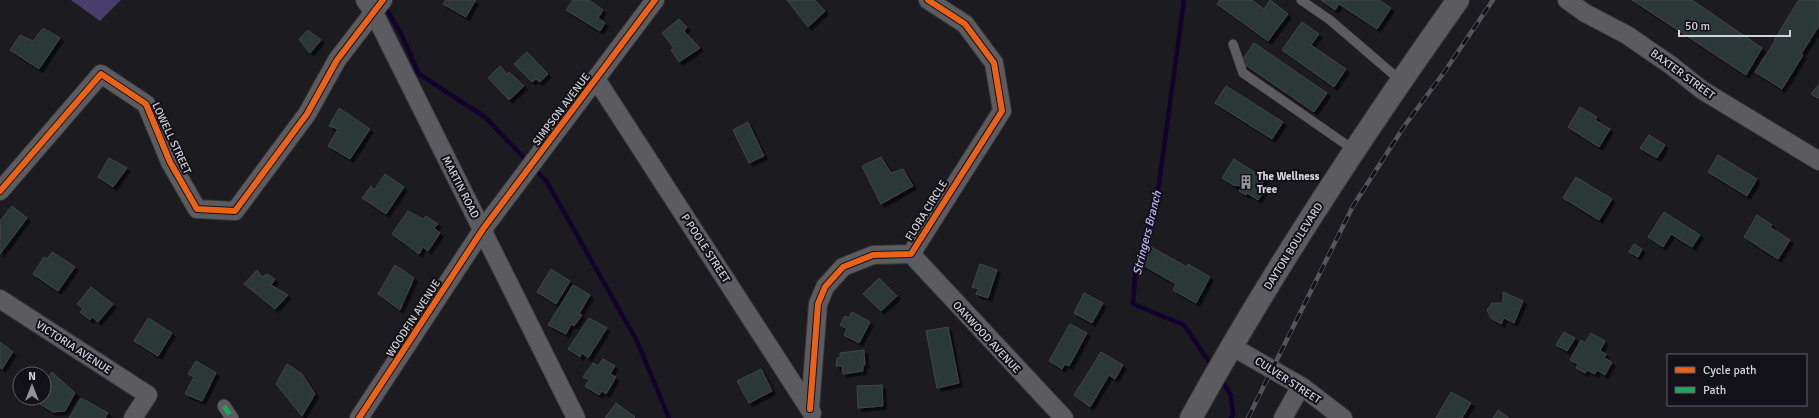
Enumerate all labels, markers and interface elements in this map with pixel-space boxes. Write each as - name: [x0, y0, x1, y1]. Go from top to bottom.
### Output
- scale bar: [1679, 12, 1790, 38]
- text: 50 m: [1685, 19, 1710, 34]
- street label: BAXTER STREET: [1648, 47, 1718, 102]
- street label: SIMPSON AVENUE: [530, 70, 593, 148]
- street label: LOWELL STREET: [149, 100, 194, 177]
- street label: MARTIN ROAD: [439, 154, 482, 220]
- place label: The Wellness Tree: [1257, 170, 1320, 196]
- building icon: The Wellness Tree: [1238, 174, 1254, 190]
- street label: FLORA CIRCLE: [903, 178, 950, 243]
- water label: Stringers Branch: [1130, 189, 1165, 277]
- street label: DAYTON BOULEVARD: [1261, 200, 1325, 292]
- street label: P POOLE STREET: [679, 211, 733, 286]
- street label: WOODFIN AVENUE: [384, 277, 443, 359]
- street label: OAKWOOD AVENUE: [950, 299, 1023, 376]
- street label: VICTORIA AVENUE: [34, 318, 114, 377]
- street label: CULVER STREET: [1252, 354, 1324, 407]
- legend: [1667, 354, 1807, 406]
- text: Cycle path: [1703, 363, 1756, 378]
- north arrow: [12, 366, 52, 406]
- text: N: [28, 370, 36, 383]
- text: Path: [1703, 383, 1726, 398]

